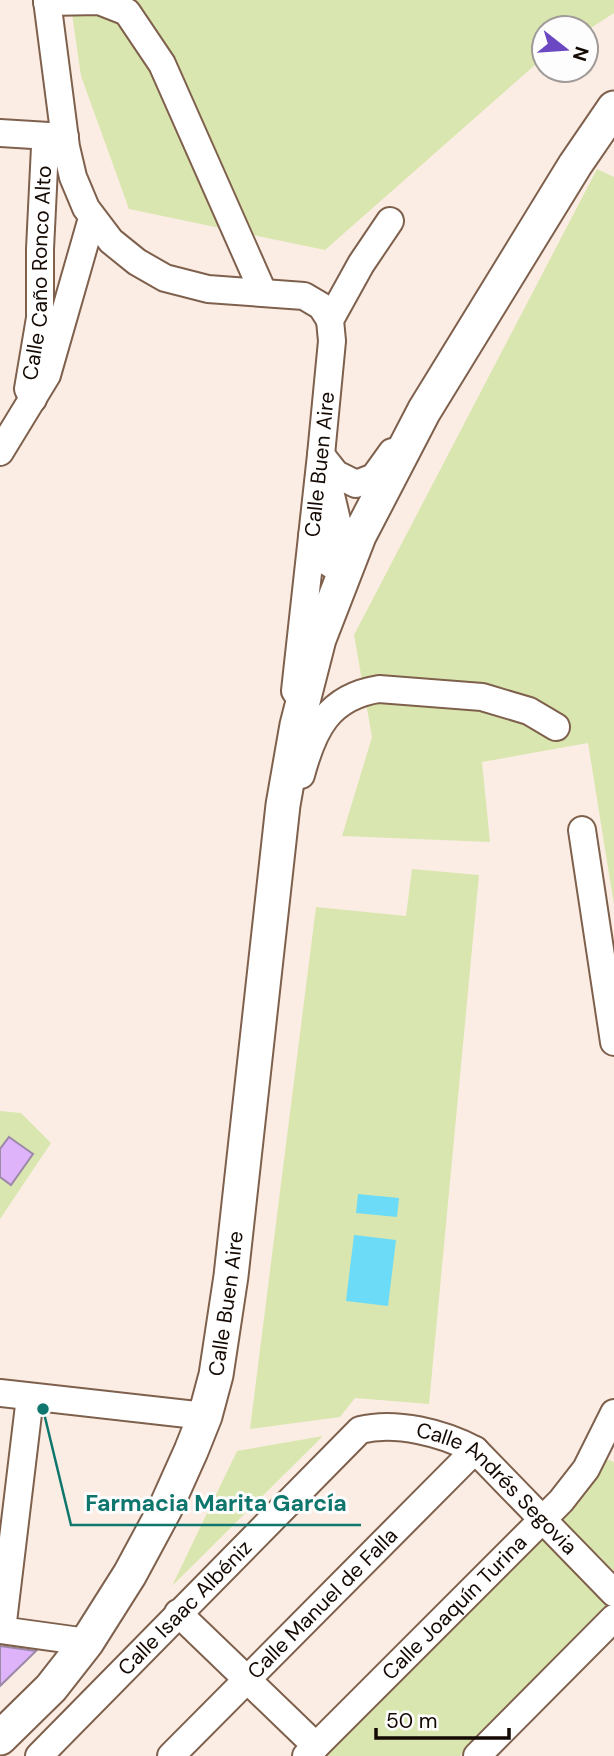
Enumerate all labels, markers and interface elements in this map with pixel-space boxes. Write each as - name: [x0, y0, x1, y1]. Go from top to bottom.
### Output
- north arrow: [530, 14, 600, 84]
- text: N: [567, 44, 595, 64]
- street label: Calle Caño Ronco Alto: [16, 165, 58, 382]
- street label: Calle Buen Aire: [298, 390, 341, 538]
- street label: Calle Buen Aire: [202, 1230, 250, 1378]
- street label: Calle Andrés Segovia: [414, 1416, 583, 1561]
- callout: Farmacia Marita García: [71, 1481, 361, 1525]
- text: Farmacia Marita García: [85, 1488, 347, 1518]
- street label: Calle Manuel de Falla: [241, 1522, 404, 1685]
- street label: Calle Joaquín Turina: [376, 1529, 533, 1686]
- street label: Calle Isaac Albéniz: [112, 1534, 258, 1682]
- scale bar: [376, 1696, 509, 1740]
- text: 50 m: [386, 1707, 437, 1735]

